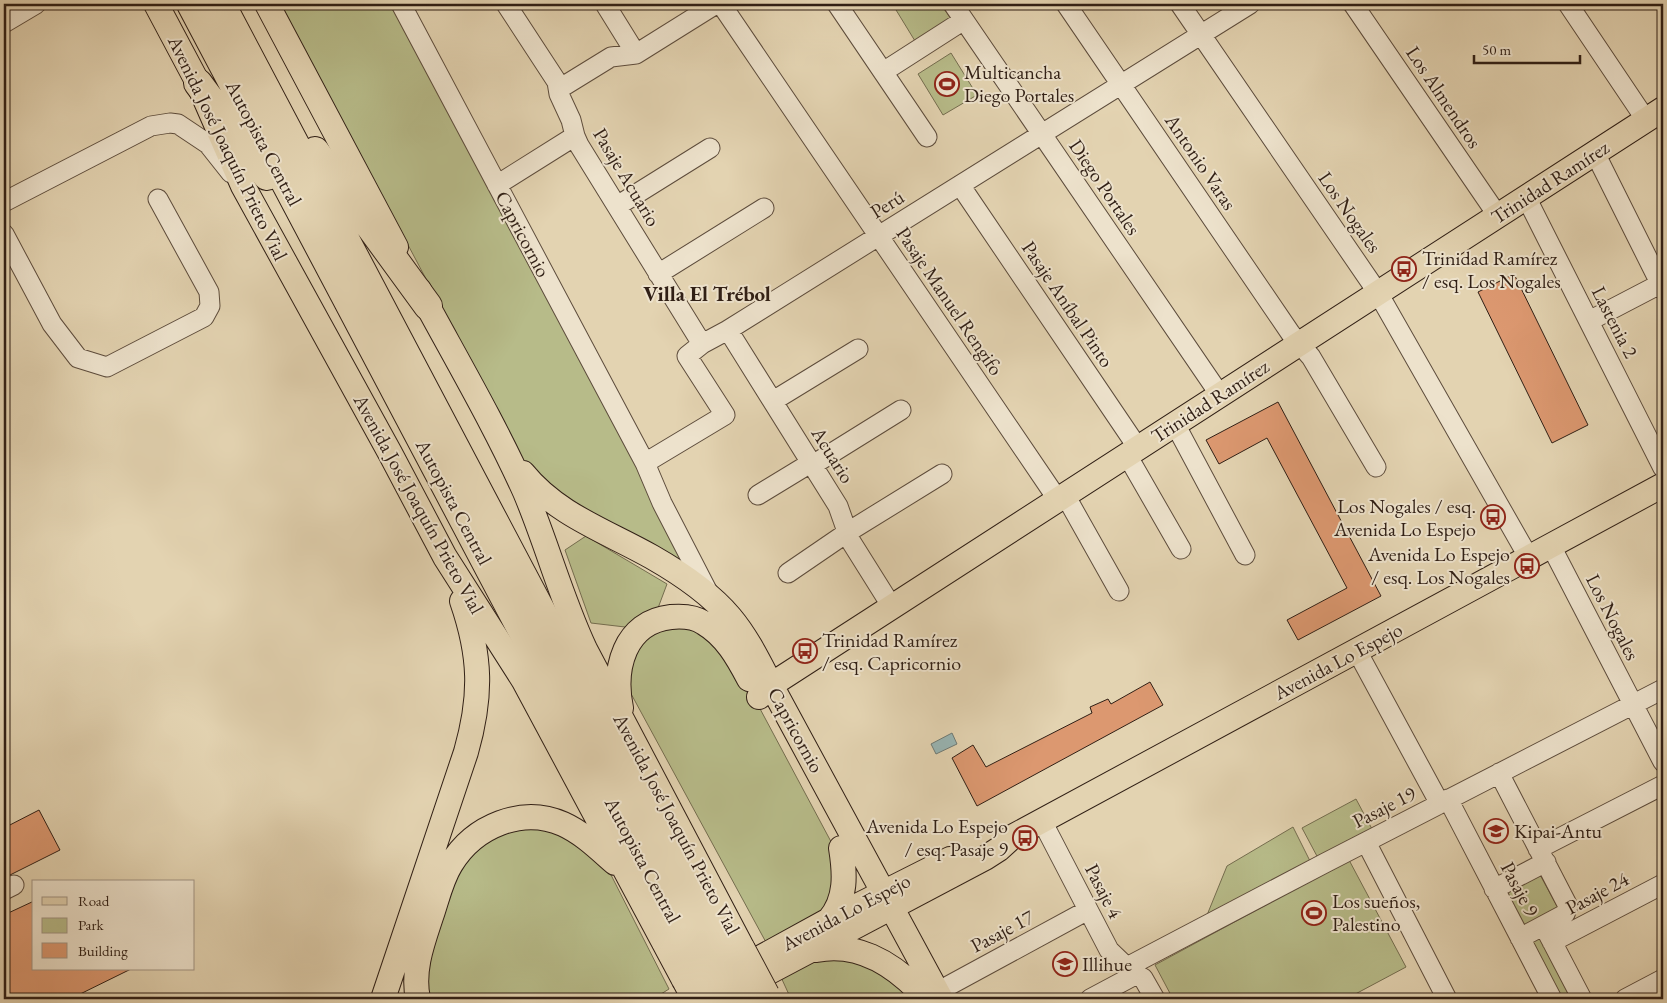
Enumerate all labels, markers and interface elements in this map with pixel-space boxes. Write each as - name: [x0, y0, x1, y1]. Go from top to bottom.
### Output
- street label: Avenida José Joaquín Prieto Vial: [162, 30, 294, 265]
- scale bar: [1474, 32, 1581, 64]
- text: 50 m: [1482, 40, 1511, 59]
- street label: Los Almendros: [1400, 41, 1488, 153]
- place label: Multicancha Diego Portales: [964, 59, 1074, 108]
- sports icon: Multicancha Diego Portales: [934, 71, 960, 97]
- street label: Autopista Central: [219, 75, 308, 211]
- street label: Antonio Varas: [1159, 108, 1243, 215]
- street label: Pasaje Acuario: [587, 123, 667, 231]
- street label: Diego Portales: [1063, 134, 1147, 240]
- street label: Trinidad Ramírez: [1486, 134, 1614, 230]
- street label: Los Nogales: [1313, 166, 1387, 258]
- street label: Perú: [865, 183, 909, 224]
- street label: Capricornio: [489, 186, 557, 282]
- street label: Pasaje Manuel Rengifo: [891, 222, 1009, 380]
- street label: Pasaje Aníbal Pinto: [1016, 236, 1120, 372]
- place label: Trinidad Ramírez / esq. Los Nogales: [1422, 245, 1561, 294]
- bus stop icon: Trinidad Ramírez / esq. Los Nogales: [1391, 256, 1417, 282]
- district label: Villa El Trébol: [643, 280, 771, 307]
- street label: Lastenia 2: [1586, 282, 1644, 363]
- street label: Trinidad Ramírez: [1146, 353, 1274, 449]
- street label: Avenida José Joaquín Prieto Vial: [347, 389, 490, 619]
- street label: Acuario: [805, 421, 860, 488]
- street label: Autopista Central: [409, 434, 498, 570]
- place label: Los Nogales / esq. Avenida Lo Espejo: [1333, 493, 1476, 542]
- bus stop icon: Los Nogales / esq. Avenida Lo Espejo: [1480, 504, 1506, 530]
- place label: Avenida Lo Espejo / esq. Los Nogales: [1367, 541, 1510, 590]
- bus stop icon: Avenida Lo Espejo / esq. Los Nogales: [1514, 553, 1540, 579]
- street label: Los Nogales: [1580, 569, 1646, 665]
- street label: Avenida Lo Espejo: [1268, 616, 1407, 706]
- place label: Trinidad Ramírez / esq. Capricornio: [822, 627, 961, 676]
- bus stop icon: Trinidad Ramírez / esq. Capricornio: [792, 638, 818, 664]
- street label: Capricornio: [762, 683, 830, 777]
- street label: Avenida José Joaquín Prieto Vial: [607, 708, 747, 939]
- street label: Pasaje 19: [1348, 780, 1420, 834]
- street label: Autopista Central: [598, 792, 687, 928]
- place label: Avenida Lo Espejo / esq. Pasaje 9: [865, 813, 1008, 862]
- school or university icon: Kipai-Antu: [1483, 818, 1509, 844]
- place label: Kipai-Antu: [1514, 818, 1603, 844]
- bus stop icon: Avenida Lo Espejo / esq. Pasaje 9: [1012, 825, 1038, 851]
- street label: Pasaje 9: [1495, 857, 1545, 921]
- street label: Pasaje 4: [1079, 859, 1129, 923]
- street label: Pasaje 24: [1561, 865, 1633, 920]
- street label: Avenida Lo Espejo: [776, 867, 915, 957]
- legend: [32, 880, 195, 970]
- place label: Los sueños, Palestino: [1332, 888, 1420, 937]
- text: Road: [78, 891, 110, 910]
- sports icon: Los sueños, Palestino: [1301, 900, 1327, 926]
- street label: Pasaje 17: [966, 903, 1038, 958]
- text: Park: [78, 915, 105, 934]
- text: Building: [78, 941, 128, 960]
- school or university icon: Illihue: [1052, 951, 1078, 977]
- place label: Illihue: [1082, 951, 1132, 977]

